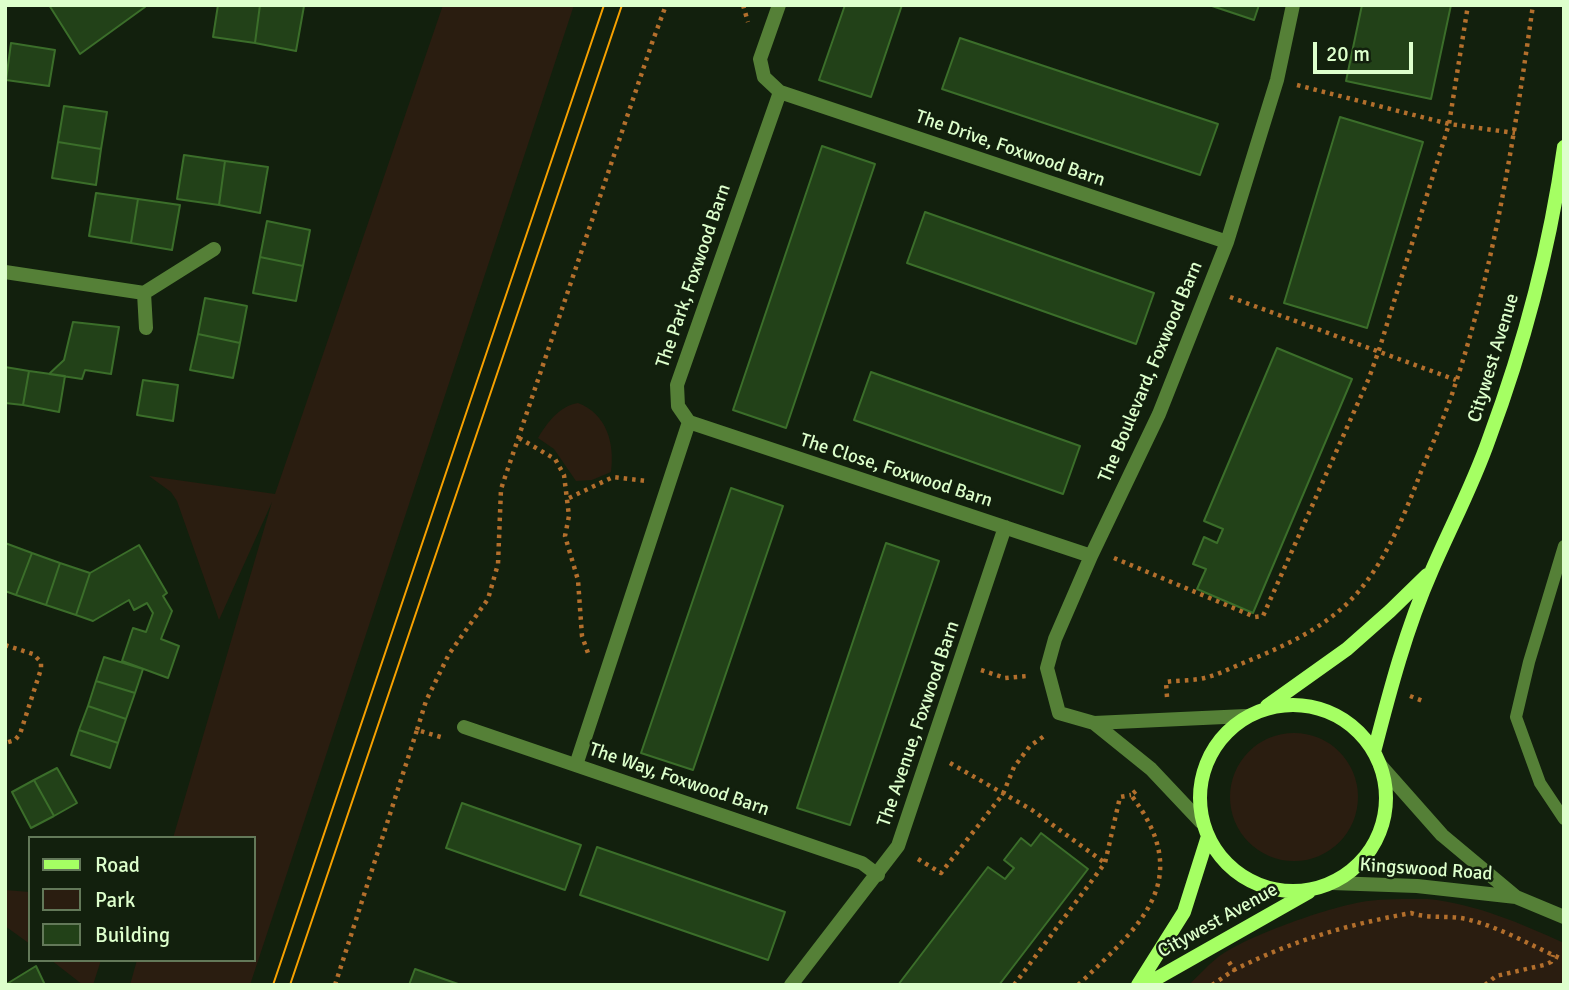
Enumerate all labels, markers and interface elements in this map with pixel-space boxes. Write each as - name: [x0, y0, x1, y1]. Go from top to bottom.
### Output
- scale bar: [1317, 28, 1417, 72]
- text: 20 m: [1326, 41, 1370, 67]
- street label: The Drive, Foxwood Barn: [912, 106, 1108, 192]
- street label: The Park, Foxwood Barn: [652, 181, 736, 371]
- street label: The Boulevard, Foxwood Barn: [1094, 258, 1208, 486]
- street label: Citywest Avenue: [1464, 291, 1524, 425]
- street label: The Close, Foxwood Barn: [797, 429, 995, 513]
- street label: The Avenue, Foxwood Barn: [873, 618, 965, 830]
- street label: The Way, Foxwood Barn: [586, 738, 772, 822]
- legend: [28, 836, 256, 962]
- text: Road: [95, 852, 140, 878]
- street label: Kingswood Road: [1359, 854, 1493, 886]
- street label: Citywest Avenue: [1154, 879, 1282, 963]
- text: Park: [95, 887, 135, 913]
- text: Building: [95, 922, 170, 948]

